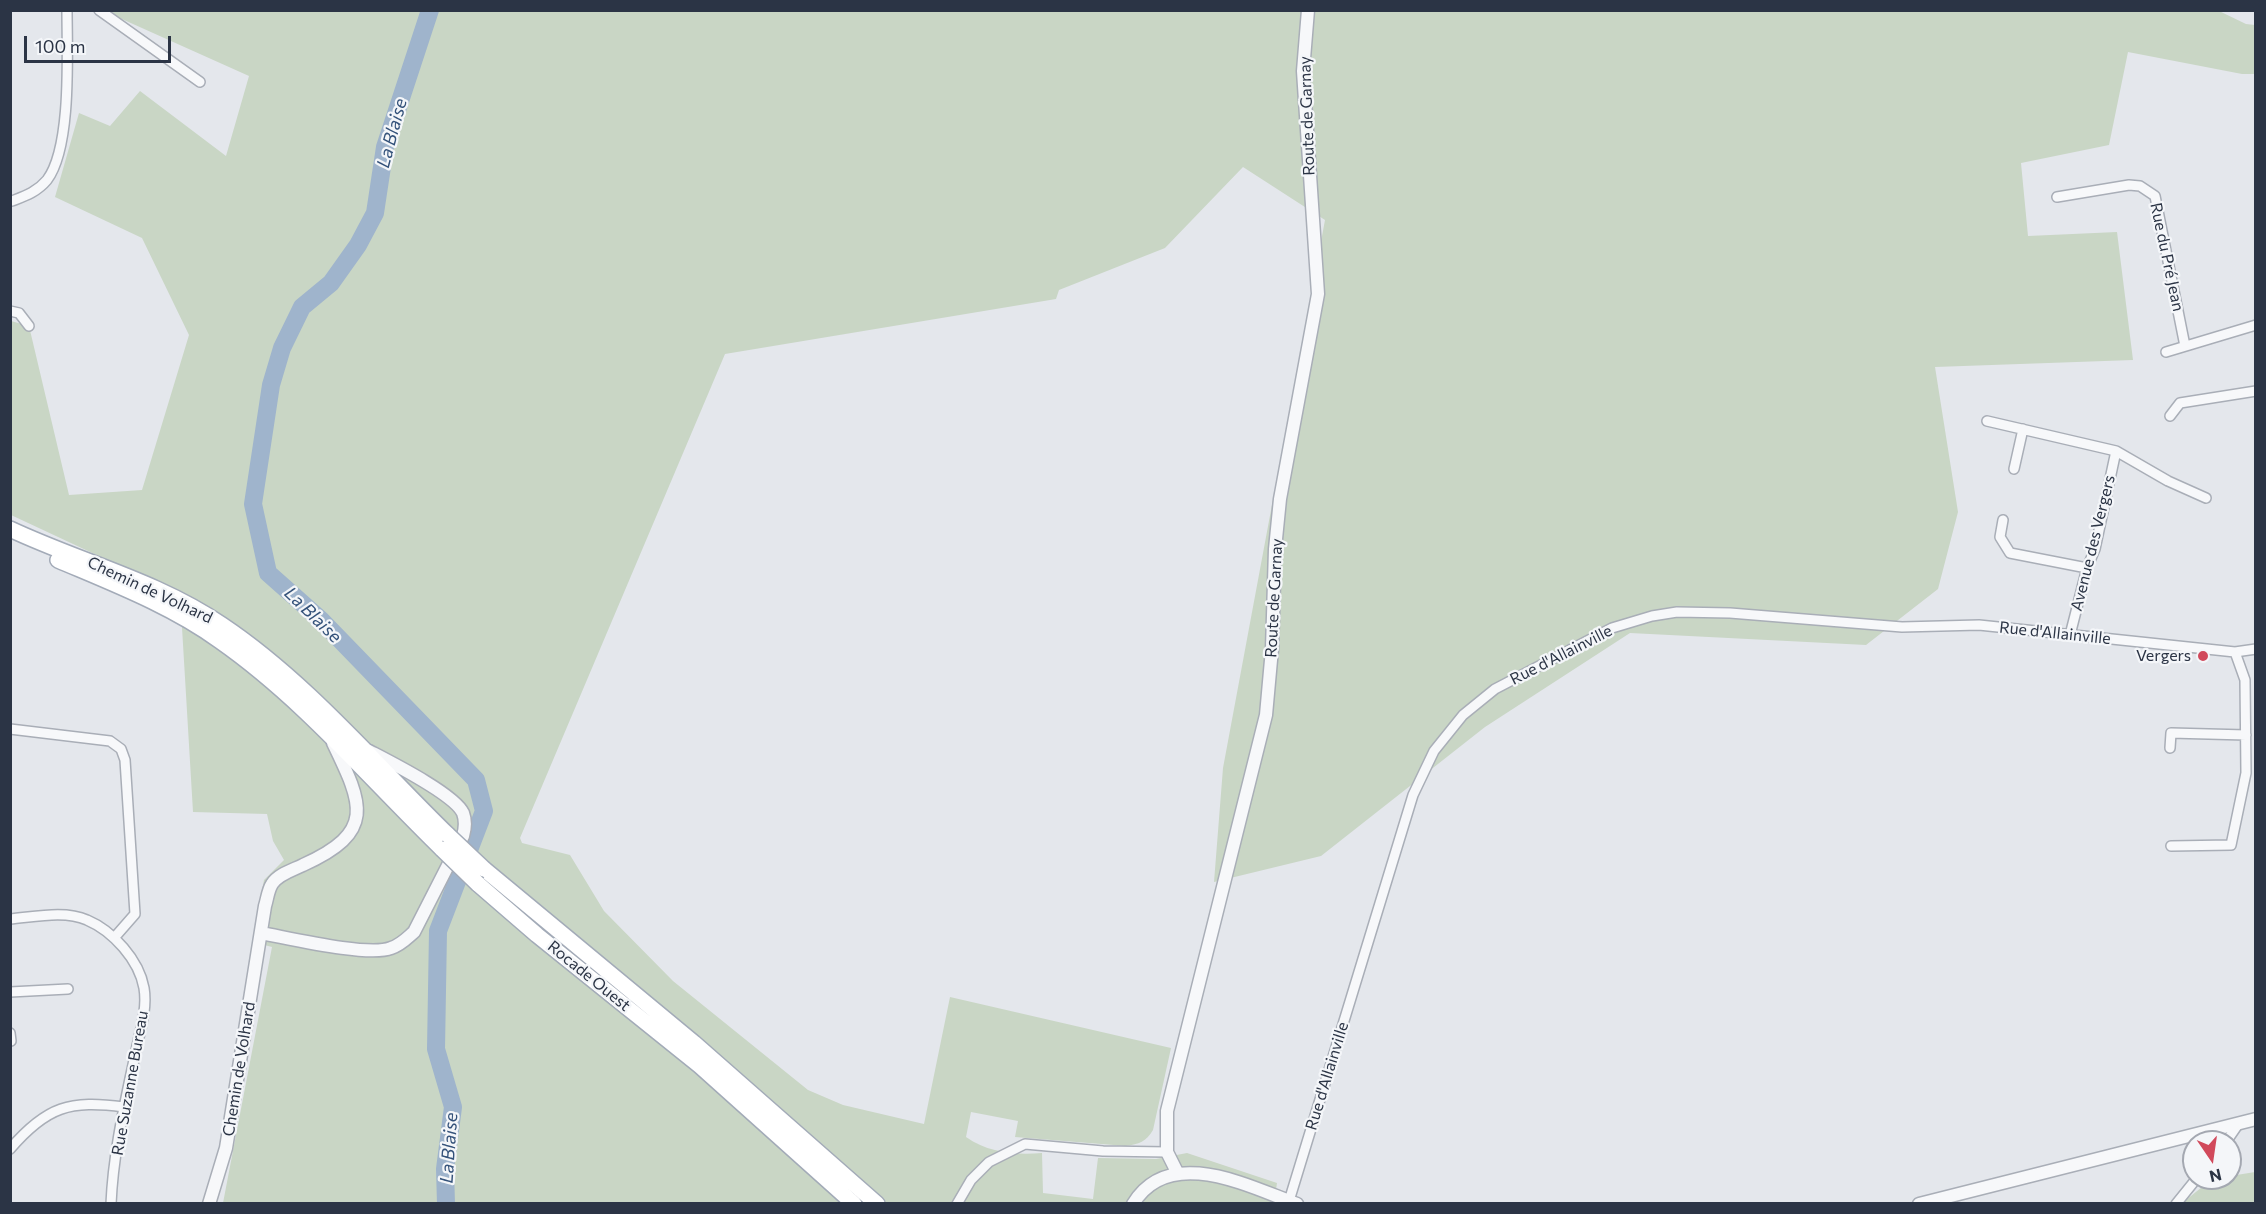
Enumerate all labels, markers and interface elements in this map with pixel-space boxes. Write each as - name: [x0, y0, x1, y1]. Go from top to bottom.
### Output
- scale bar: [27, 24, 174, 62]
- text: 100 m: [35, 35, 85, 57]
- street label: Route de Garnay: [1295, 56, 1319, 176]
- water label: La Blaise: [372, 96, 412, 170]
- street label: Rue du Pré Jean: [2146, 201, 2188, 313]
- street label: Avenue des Vergers: [2067, 473, 2119, 613]
- street label: Route de Garnay: [1261, 538, 1287, 658]
- street label: Chemin de Volhard: [84, 553, 216, 627]
- water label: La Blaise: [280, 583, 346, 647]
- street label: Rue d'Allainville: [1998, 618, 2112, 648]
- street label: Rue d'Allainville: [1507, 621, 1615, 689]
- place label: Vergers: [2136, 646, 2191, 666]
- marker: Vergers: [2196, 649, 2210, 663]
- street label: Rocade Ouest: [544, 937, 634, 1015]
- street label: Chemin de Volhard: [219, 1000, 259, 1138]
- street label: Rue Suzanne Bureau: [108, 1009, 152, 1157]
- street label: Rue d'Allainville: [1301, 1020, 1353, 1132]
- water label: La Blaise: [436, 1112, 462, 1184]
- north arrow: [2182, 1130, 2242, 1190]
- text: N: [2208, 1165, 2224, 1187]

